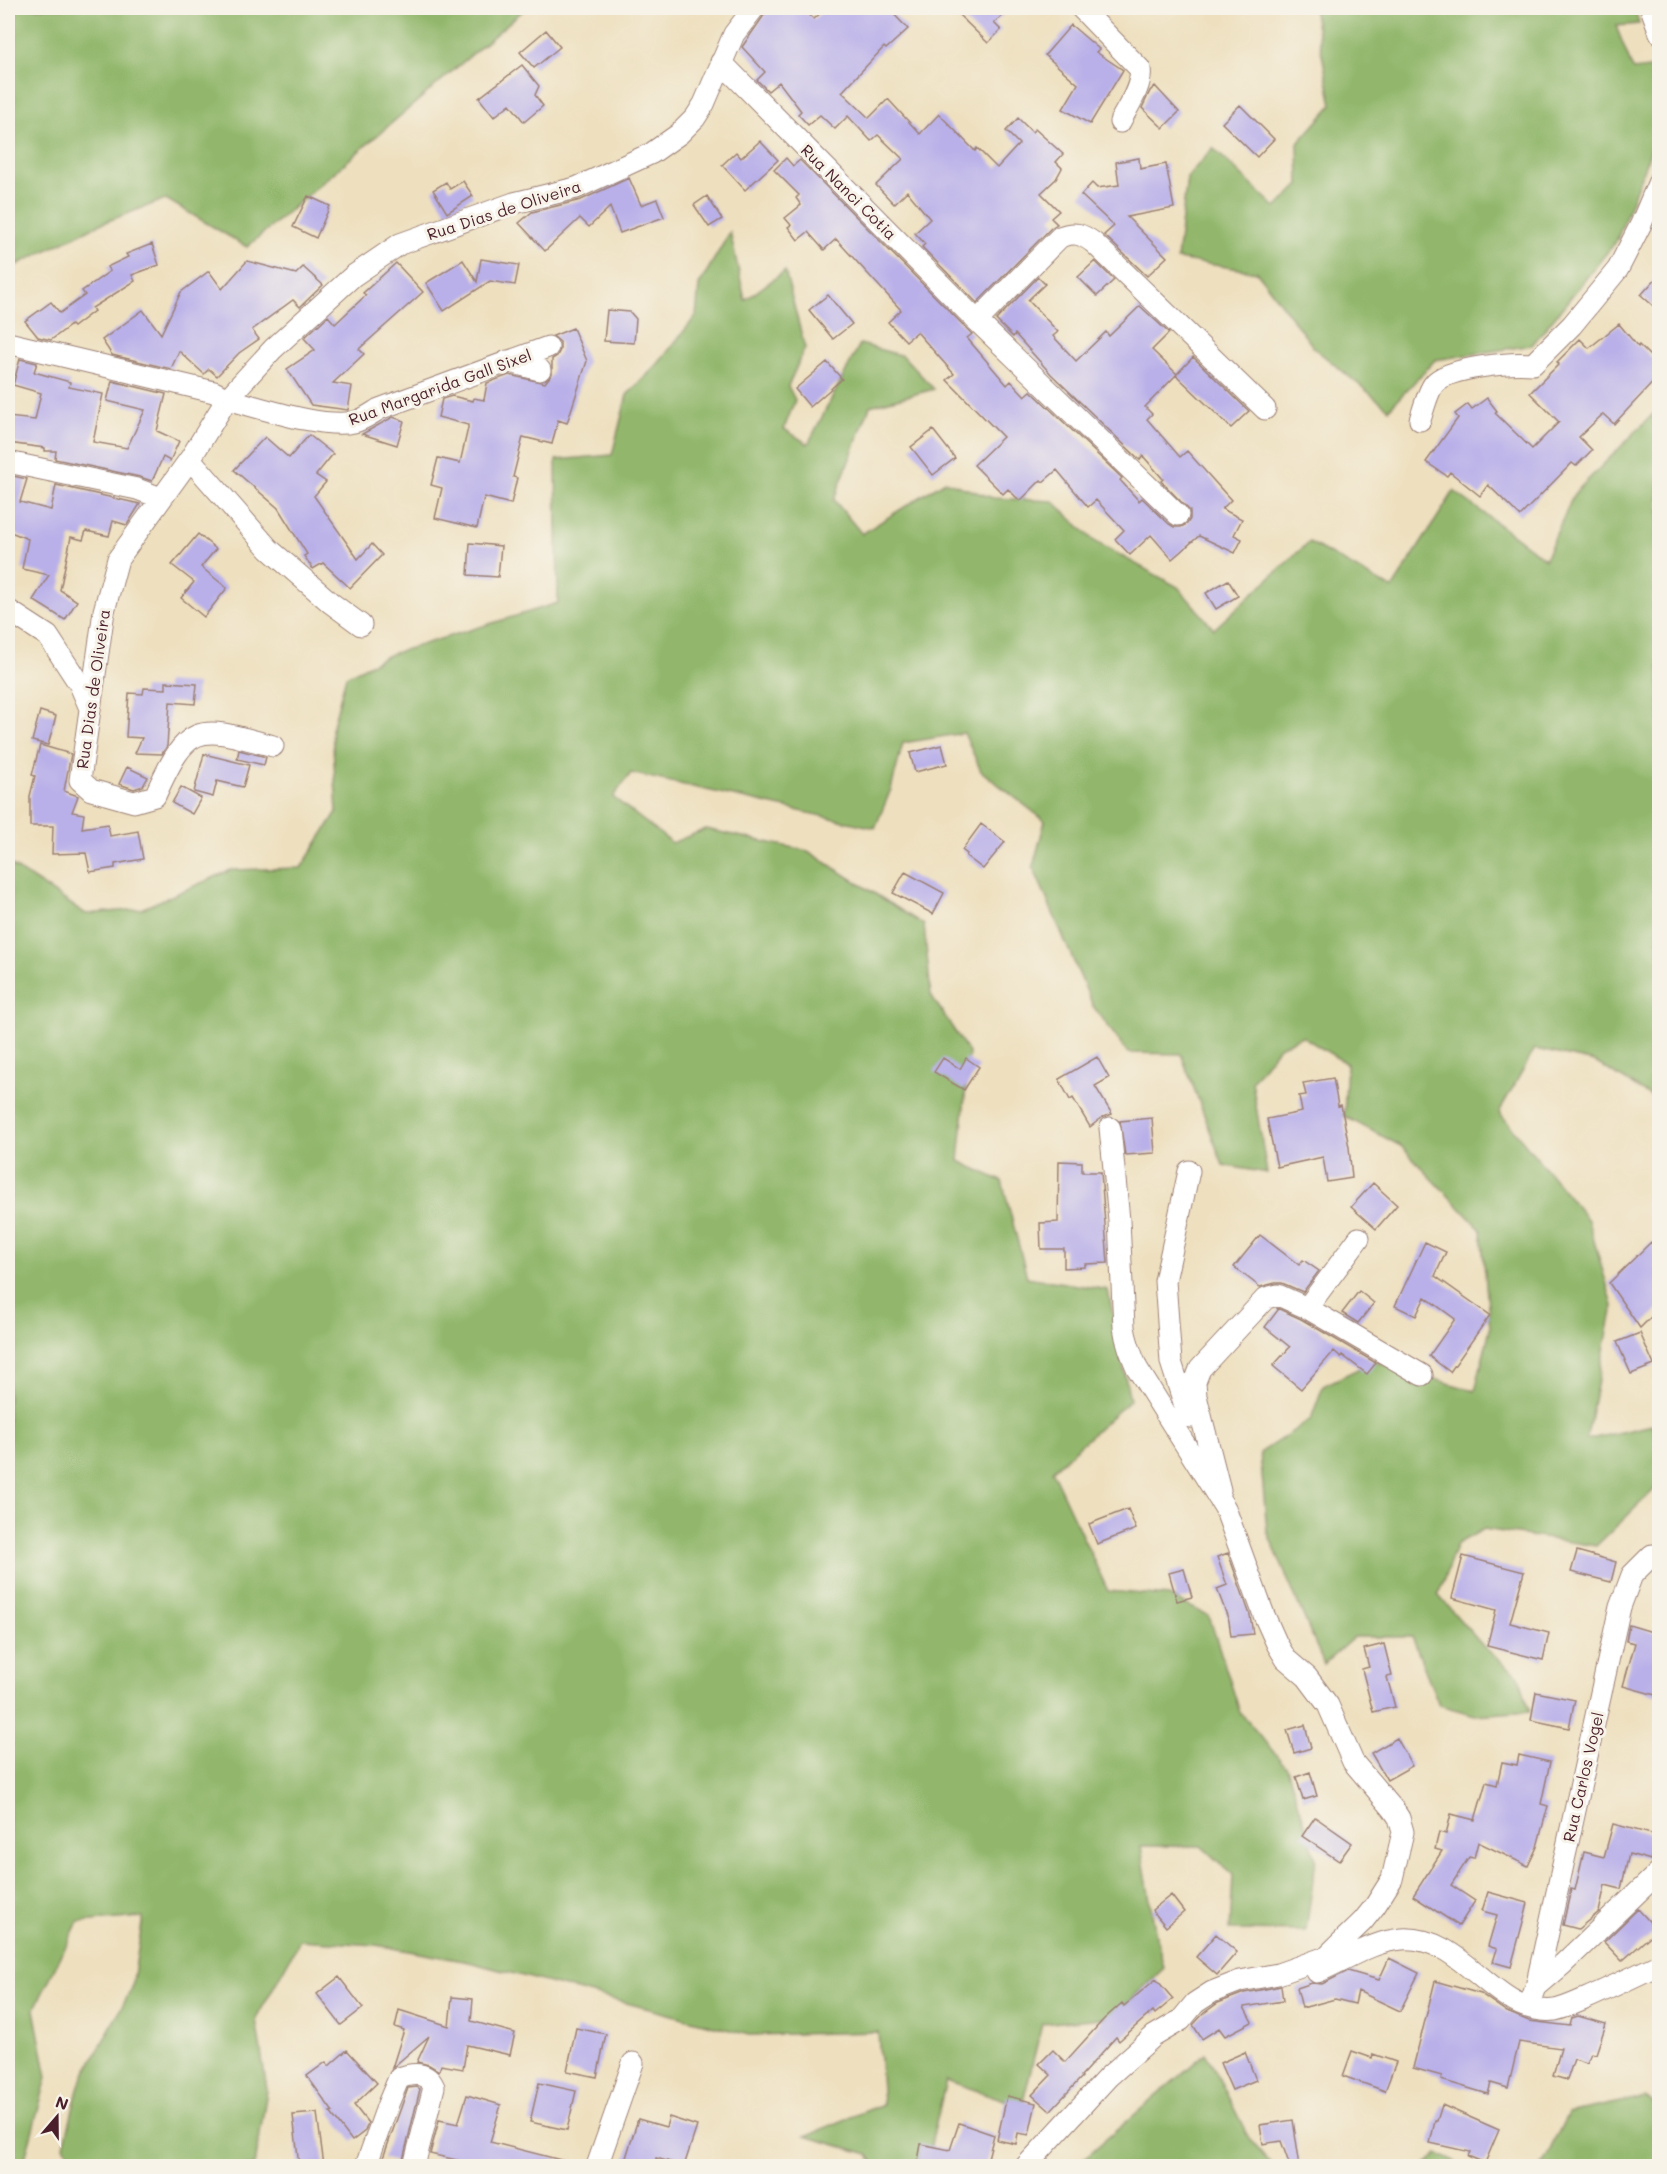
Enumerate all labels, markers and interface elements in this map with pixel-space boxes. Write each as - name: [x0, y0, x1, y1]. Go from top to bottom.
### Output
- street label: Rua Nanci Cotia: [797, 139, 902, 244]
- street label: Rua Dias de Oliveira: [424, 175, 584, 244]
- street label: Rua Margarida Gall Sixel: [345, 344, 534, 429]
- street label: Rua Dias de Oliveira: [71, 608, 114, 770]
- street label: Rua Carlos Vogel: [1557, 1710, 1608, 1844]
- north arrow: [27, 2087, 87, 2147]
- text: N: [53, 2090, 72, 2114]

